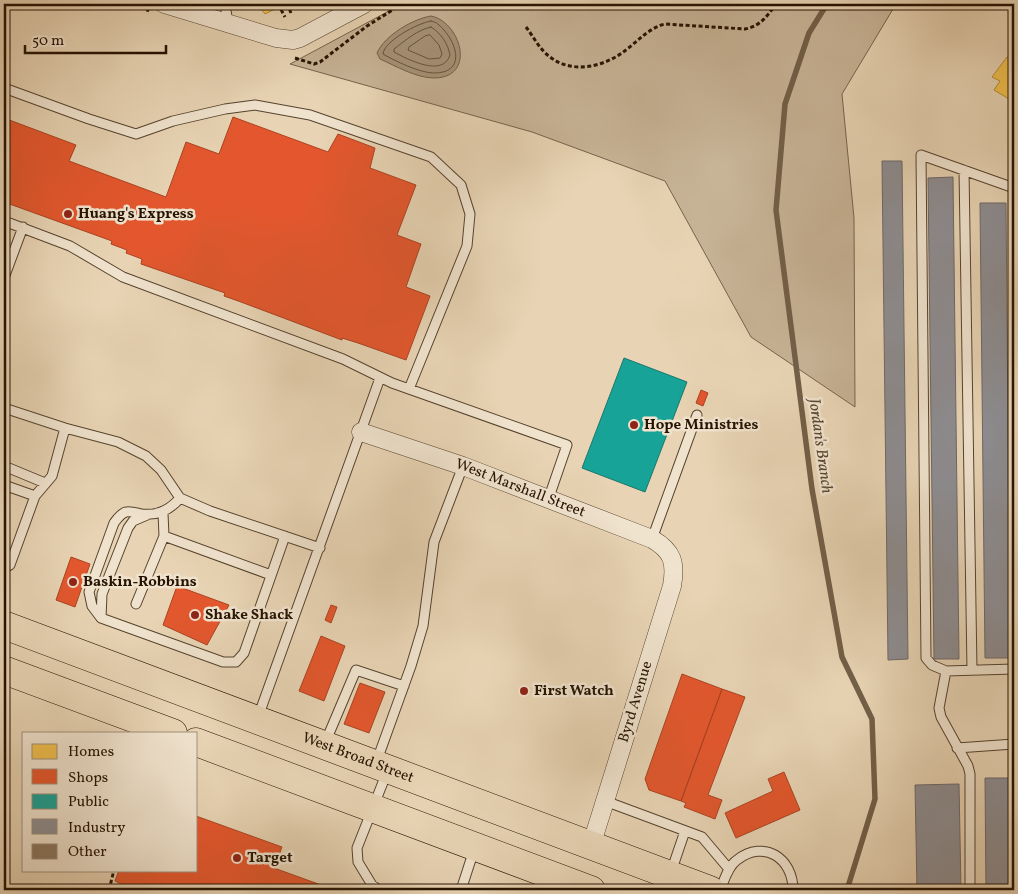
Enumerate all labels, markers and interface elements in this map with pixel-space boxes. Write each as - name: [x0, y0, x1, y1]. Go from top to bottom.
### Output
- scale bar: [25, 22, 166, 54]
- text: 50 m: [32, 31, 64, 52]
- place label: Huang's Express: [78, 204, 194, 225]
- marker: Huang's Express: [62, 208, 74, 220]
- water label: Jordan's Branch: [802, 395, 838, 495]
- place label: Hope Ministries: [644, 415, 758, 436]
- marker: Hope Ministries: [628, 419, 640, 431]
- street label: West Marshall Street: [453, 454, 588, 523]
- place label: Baskin-Robbins: [83, 572, 197, 593]
- marker: Baskin-Robbins: [67, 576, 79, 588]
- place label: Shake Shack: [205, 605, 293, 626]
- marker: Shake Shack: [189, 609, 201, 621]
- street label: Byrd Avenue: [614, 659, 658, 745]
- place label: First Watch: [534, 681, 614, 702]
- marker: First Watch: [518, 685, 530, 697]
- street label: West Broad Street: [299, 727, 417, 788]
- legend: [22, 732, 198, 872]
- text: Homes: [68, 742, 114, 763]
- text: Shops: [68, 768, 108, 789]
- text: Public: [68, 792, 109, 813]
- text: Industry: [68, 818, 125, 839]
- text: Other: [68, 842, 107, 863]
- place label: Target: [247, 848, 293, 869]
- marker: Target: [231, 852, 243, 864]

